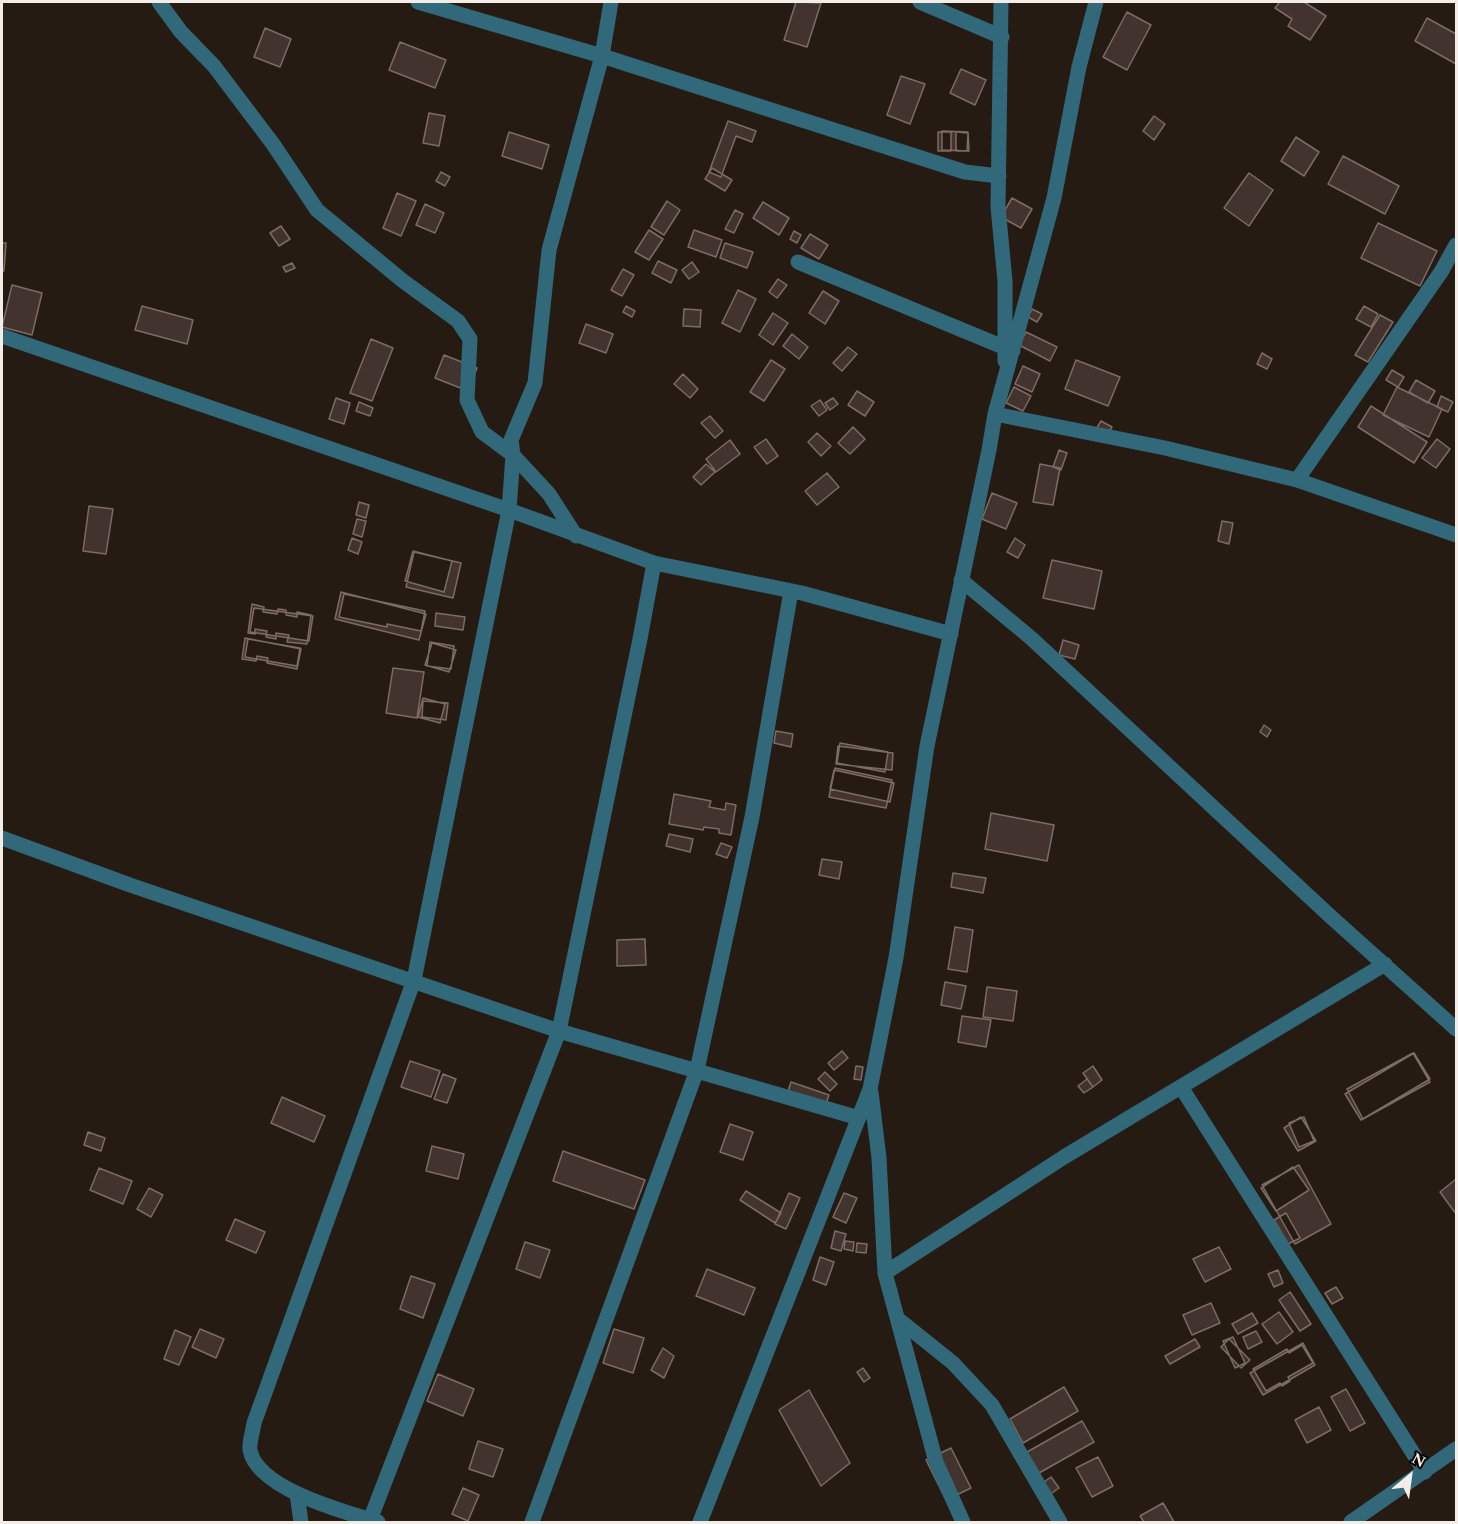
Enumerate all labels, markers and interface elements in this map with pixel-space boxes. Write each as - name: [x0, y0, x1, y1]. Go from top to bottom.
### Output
- north arrow: [1380, 1446, 1440, 1506]
- text: N: [1407, 1447, 1430, 1474]

